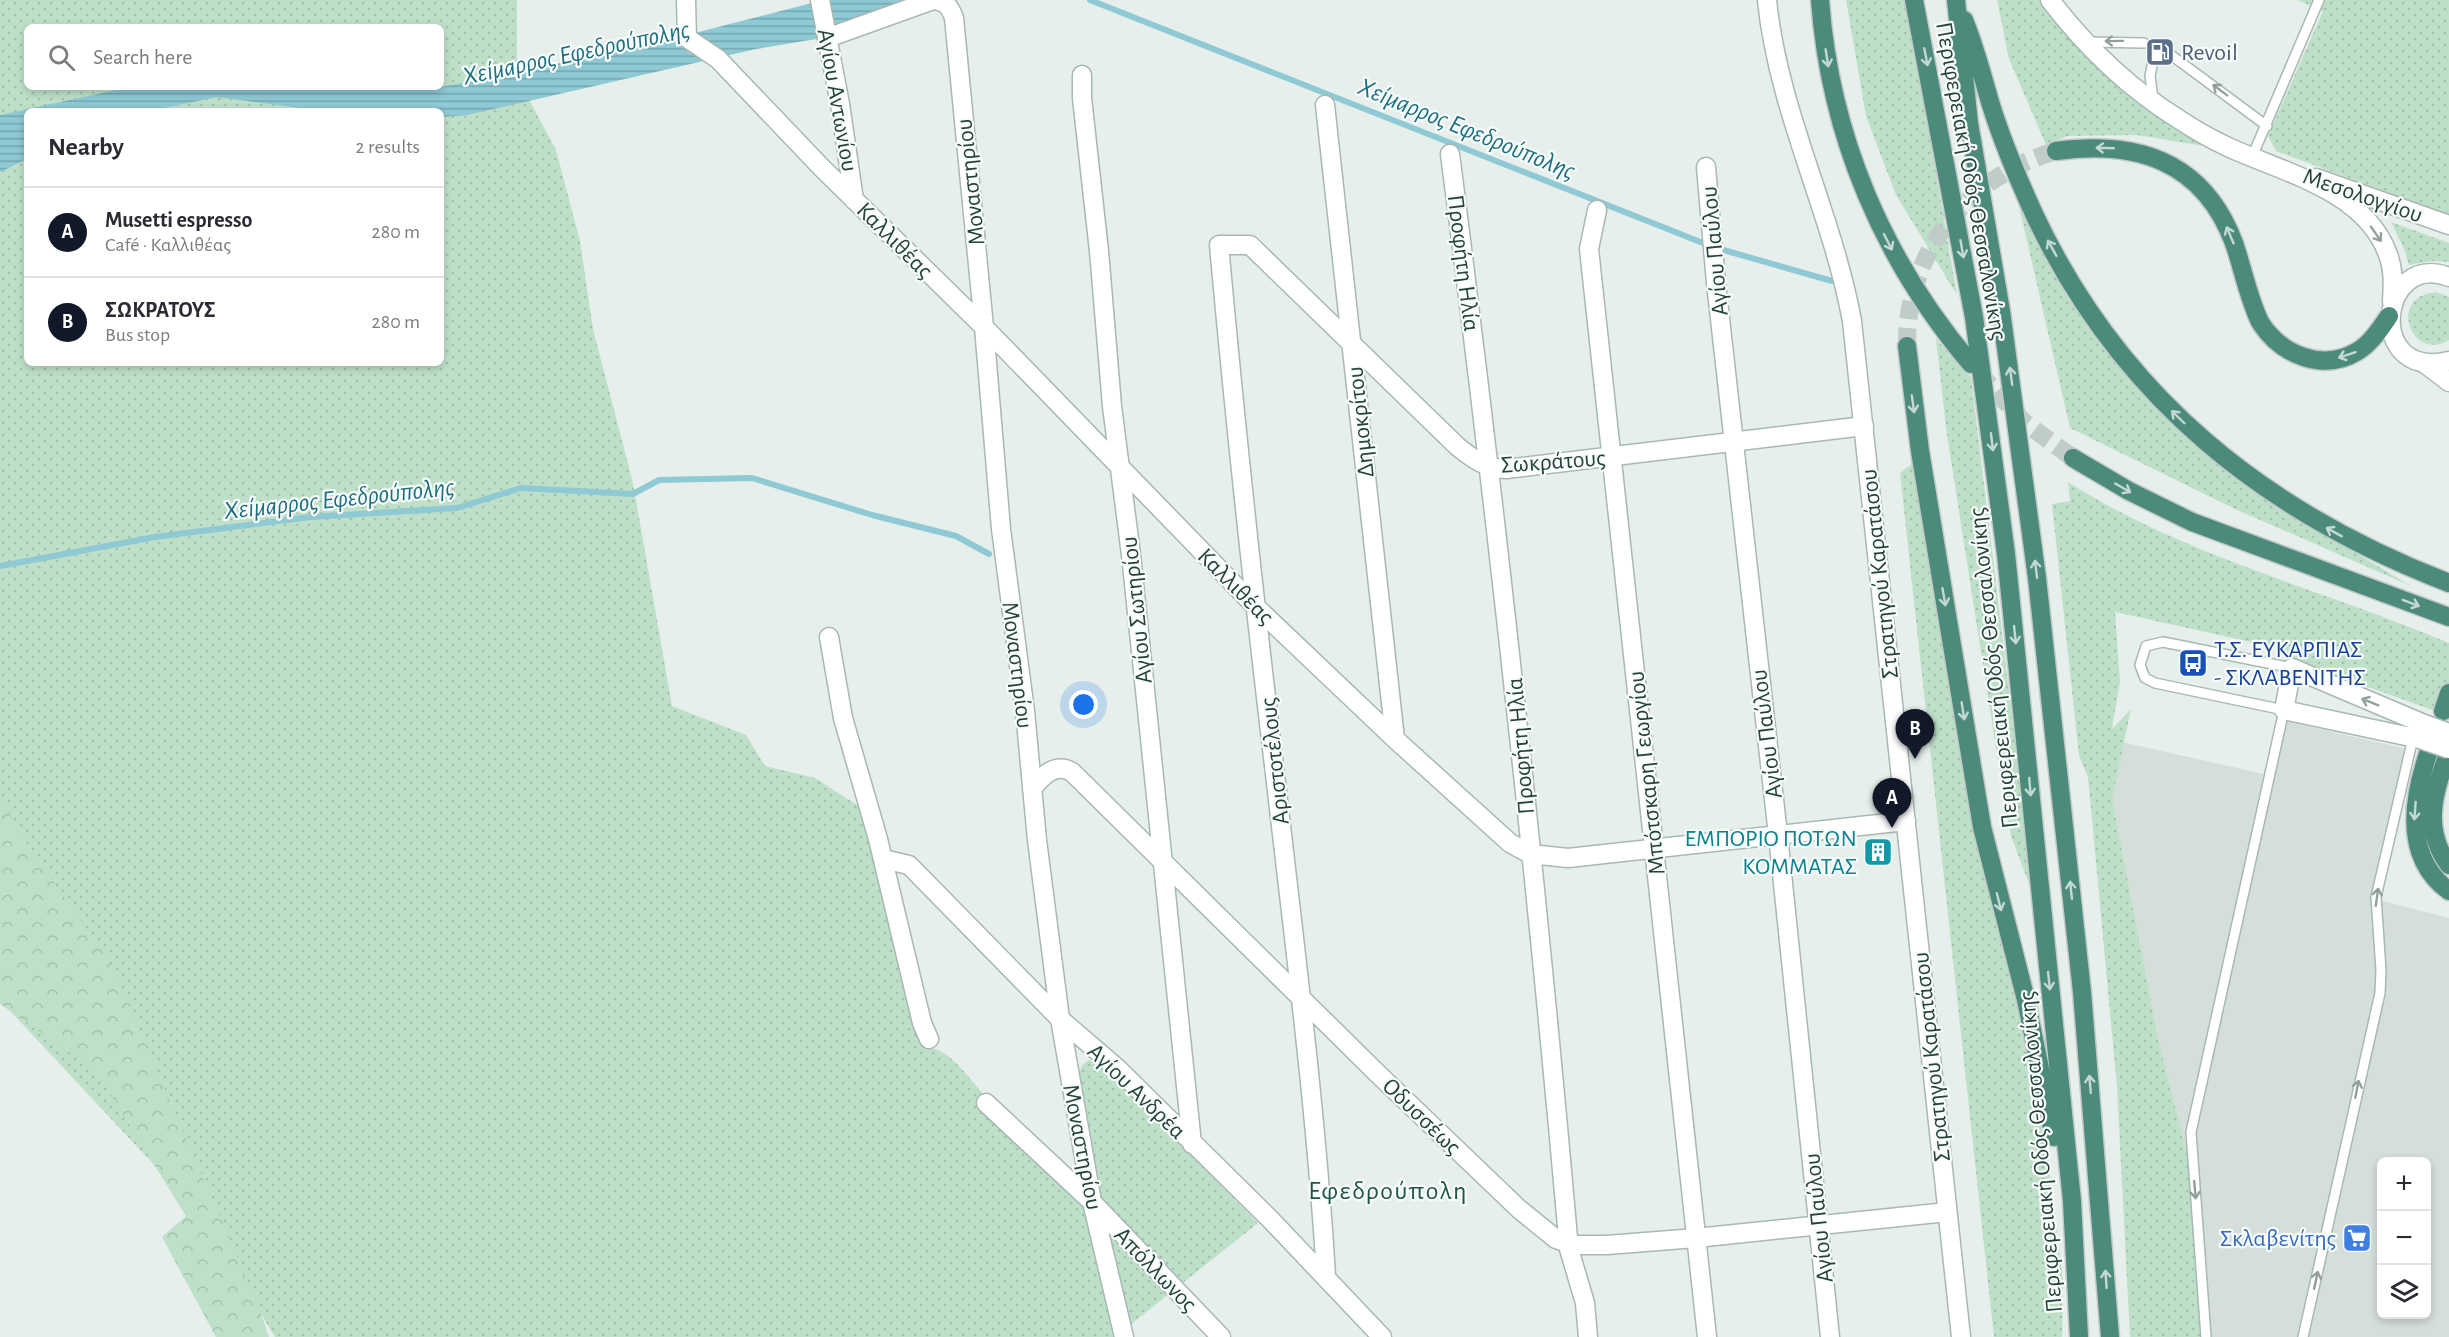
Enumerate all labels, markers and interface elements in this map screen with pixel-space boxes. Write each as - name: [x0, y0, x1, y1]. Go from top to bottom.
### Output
- water label: Χείμαρρος Εφεδρούπολης: [459, 16, 692, 90]
- street label: Περιφερειακή Οδός Θεσσαλονίκης: [1931, 20, 2011, 342]
- search box: [24, 24, 444, 90]
- street label: Αγίου Αντωνίου: [813, 27, 861, 173]
- one-way arrow: [2105, 35, 2125, 47]
- fuel station icon: Revoil: [2144, 36, 2176, 68]
- icon: search: [45, 41, 78, 74]
- place label: Revoil: [2181, 41, 2238, 65]
- text: Search here: [93, 46, 192, 68]
- one-way arrow: [1821, 48, 1832, 68]
- one-way arrow: [1920, 48, 1932, 67]
- water label: Χείμαρρος Εφεδρούπολης: [1354, 73, 1579, 184]
- one-way arrow: [2212, 84, 2228, 97]
- street label: Μοναστηρίου: [952, 117, 990, 246]
- text: Nearby: [48, 134, 124, 160]
- text: 2 results: [356, 137, 420, 157]
- one-way arrow: [2096, 142, 2116, 153]
- street label: Μεσολογγίου: [2300, 164, 2426, 228]
- street label: Αγίου Παύλου: [1697, 185, 1733, 317]
- street label: Προφήτη Ηλία: [1443, 194, 1483, 333]
- street label: Καλλιθέας: [852, 198, 937, 283]
- text: Musetti espresso: [105, 209, 252, 231]
- text: A: [62, 222, 74, 242]
- text: 280 m: [372, 222, 420, 242]
- one-way arrow: [2370, 225, 2382, 241]
- one-way arrow: [2224, 226, 2235, 244]
- one-way arrow: [1883, 233, 1894, 251]
- text: Café · Καλλιθέας: [105, 235, 231, 255]
- one-way arrow: [1957, 239, 1968, 258]
- one-way arrow: [2046, 239, 2057, 257]
- text: ΣΩΚΡΑΤΟΥΣ: [105, 299, 216, 321]
- text: B: [62, 312, 73, 332]
- text: 280 m: [372, 312, 420, 332]
- text: Bus stop: [105, 325, 170, 345]
- one-way arrow: [2338, 351, 2357, 362]
- street label: Δημοκρίτου: [1343, 365, 1379, 478]
- one-way arrow: [2005, 367, 2016, 386]
- one-way arrow: [1908, 394, 1919, 414]
- one-way arrow: [2170, 410, 2185, 424]
- one-way arrow: [1987, 431, 1998, 451]
- street label: Σωκράτους: [1500, 446, 1606, 478]
- street label: Στρατηγού Καρατάσου: [1857, 468, 1903, 680]
- water label: Χείμαρρος Εφεδρούπολης: [222, 474, 455, 524]
- one-way arrow: [2114, 482, 2131, 494]
- street label: Περιφερειακή Οδός Θεσσαλονίκης: [1965, 506, 2023, 830]
- one-way arrow: [2326, 526, 2344, 537]
- street label: Αγίου Σωτηρίου: [1117, 535, 1157, 685]
- street label: Καλλιθέας: [1193, 544, 1278, 629]
- one-way arrow: [2031, 560, 2042, 580]
- one-way arrow: [1939, 587, 1950, 606]
- one-way arrow: [2401, 598, 2420, 609]
- street label: Μοναστηρίου: [997, 601, 1037, 730]
- one-way arrow: [2010, 625, 2021, 645]
- place label: Τ.Σ. ΕΥΚΑΡΠΙΑΣ - ΣΚΛΑΒΕΝΙΤΗΣ: [2214, 638, 2366, 690]
- bus stop icon: Τ.Σ. ΕΥΚΑΡΠΙΑΣ - ΣΚΛΑΒΕΝΙΤΗΣ: [2177, 647, 2209, 679]
- street label: Αγίου Παύλου: [1747, 668, 1787, 800]
- street label: Μπότσκαρη Γεωργίου: [1624, 670, 1670, 876]
- street label: Προφήτη Ηλία: [1503, 676, 1539, 815]
- your location: [1069, 690, 1098, 719]
- street label: Αριστοτέλους: [1256, 696, 1294, 826]
- one-way arrow: [2362, 696, 2380, 707]
- one-way arrow: [1957, 700, 1968, 720]
- pin: B: [1896, 710, 1934, 759]
- one-way arrow: [2025, 777, 2036, 797]
- pin: A: [1872, 778, 1912, 828]
- one-way arrow: [2410, 801, 2421, 821]
- place label: ΕΜΠΟΡΙΟ ΠΟΤΩΝ ΚΟΜΜΑΤΑΣ: [1684, 827, 1857, 879]
- building icon: ΕΜΠΟΡΙΟ ΠΟΤΩΝ ΚΟΜΜΑΤΑΣ: [1862, 836, 1894, 868]
- one-way arrow: [2065, 881, 2076, 901]
- one-way arrow: [2371, 888, 2382, 908]
- one-way arrow: [1994, 892, 2006, 911]
- street label: Στρατηγού Καρατάσου: [1909, 951, 1955, 1163]
- one-way arrow: [2044, 971, 2055, 991]
- street label: Περιφερειακή Οδός Θεσσαλονίκης: [2015, 990, 2067, 1314]
- street label: Αγίου Ανδρέα: [1083, 1039, 1190, 1144]
- street label: Οδυσσέως: [1378, 1074, 1465, 1160]
- one-way arrow: [2084, 1075, 2095, 1095]
- one-way arrow: [2352, 1080, 2363, 1100]
- street label: Μοναστηρίου: [1058, 1082, 1106, 1212]
- street label: Αγίου Παύλου: [1800, 1152, 1838, 1284]
- map controls: [2377, 1157, 2431, 1319]
- button: +: [2377, 1157, 2431, 1211]
- district label: Εφεδρούπολη: [1308, 1178, 1468, 1204]
- one-way arrow: [2190, 1180, 2201, 1200]
- button: −: [2377, 1211, 2431, 1265]
- supermarket icon: Σκλαβενίτης: [2341, 1222, 2373, 1254]
- street label: Απόλλωνος: [1109, 1223, 1201, 1317]
- place label: Σκλαβενίτης: [2220, 1227, 2336, 1251]
- button: layers: [2377, 1265, 2431, 1319]
- one-way arrow: [2101, 1269, 2112, 1289]
- one-way arrow: [2311, 1271, 2322, 1290]

